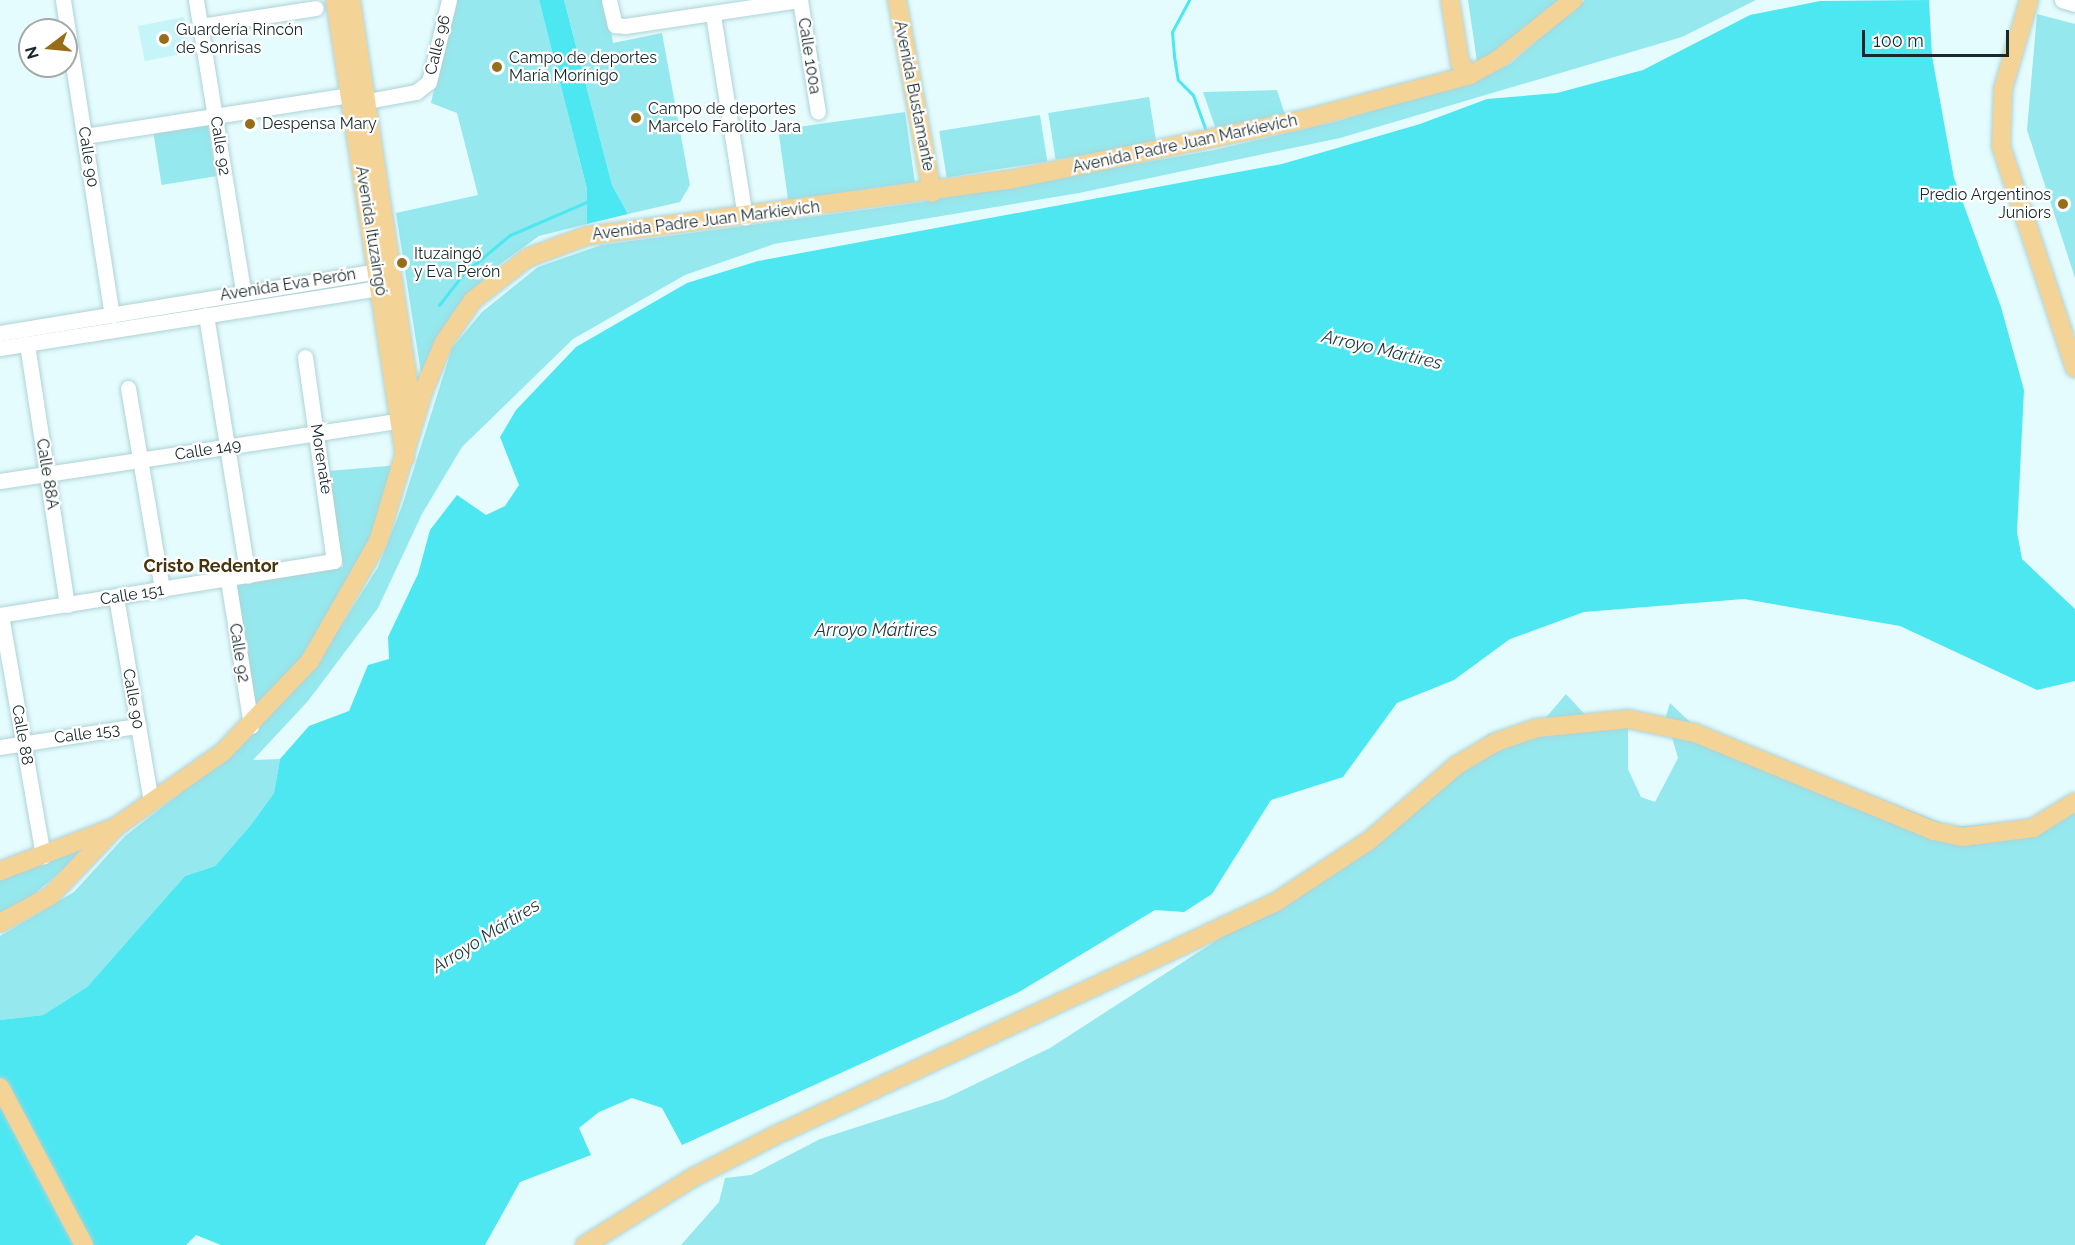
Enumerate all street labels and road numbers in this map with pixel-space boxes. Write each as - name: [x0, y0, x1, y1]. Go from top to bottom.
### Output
- street label: Calle 96: [421, 13, 455, 77]
- street label: Calle 100a: [793, 16, 825, 96]
- street label: Avenida Bustamante: [890, 19, 938, 173]
- street label: Avenida Padre Juan Markievich: [1071, 111, 1299, 177]
- street label: Calle 92: [206, 115, 234, 177]
- street label: Calle 90: [74, 125, 102, 189]
- street label: Avenida Ituzaingó: [351, 165, 391, 297]
- street label: Avenida Padre Juan Markievich: [591, 197, 821, 245]
- street label: Avenida Eva Perón: [219, 265, 357, 305]
- street label: Morenate: [306, 423, 336, 495]
- street label: Calle 149: [173, 435, 243, 465]
- street label: Calle 88A: [32, 437, 62, 511]
- street label: Calle 151: [99, 580, 165, 610]
- street label: Calle 92: [225, 622, 253, 684]
- street label: Calle 90: [118, 667, 148, 731]
- street label: Calle 88: [7, 703, 37, 767]
- street label: Calle 153: [53, 720, 121, 748]

